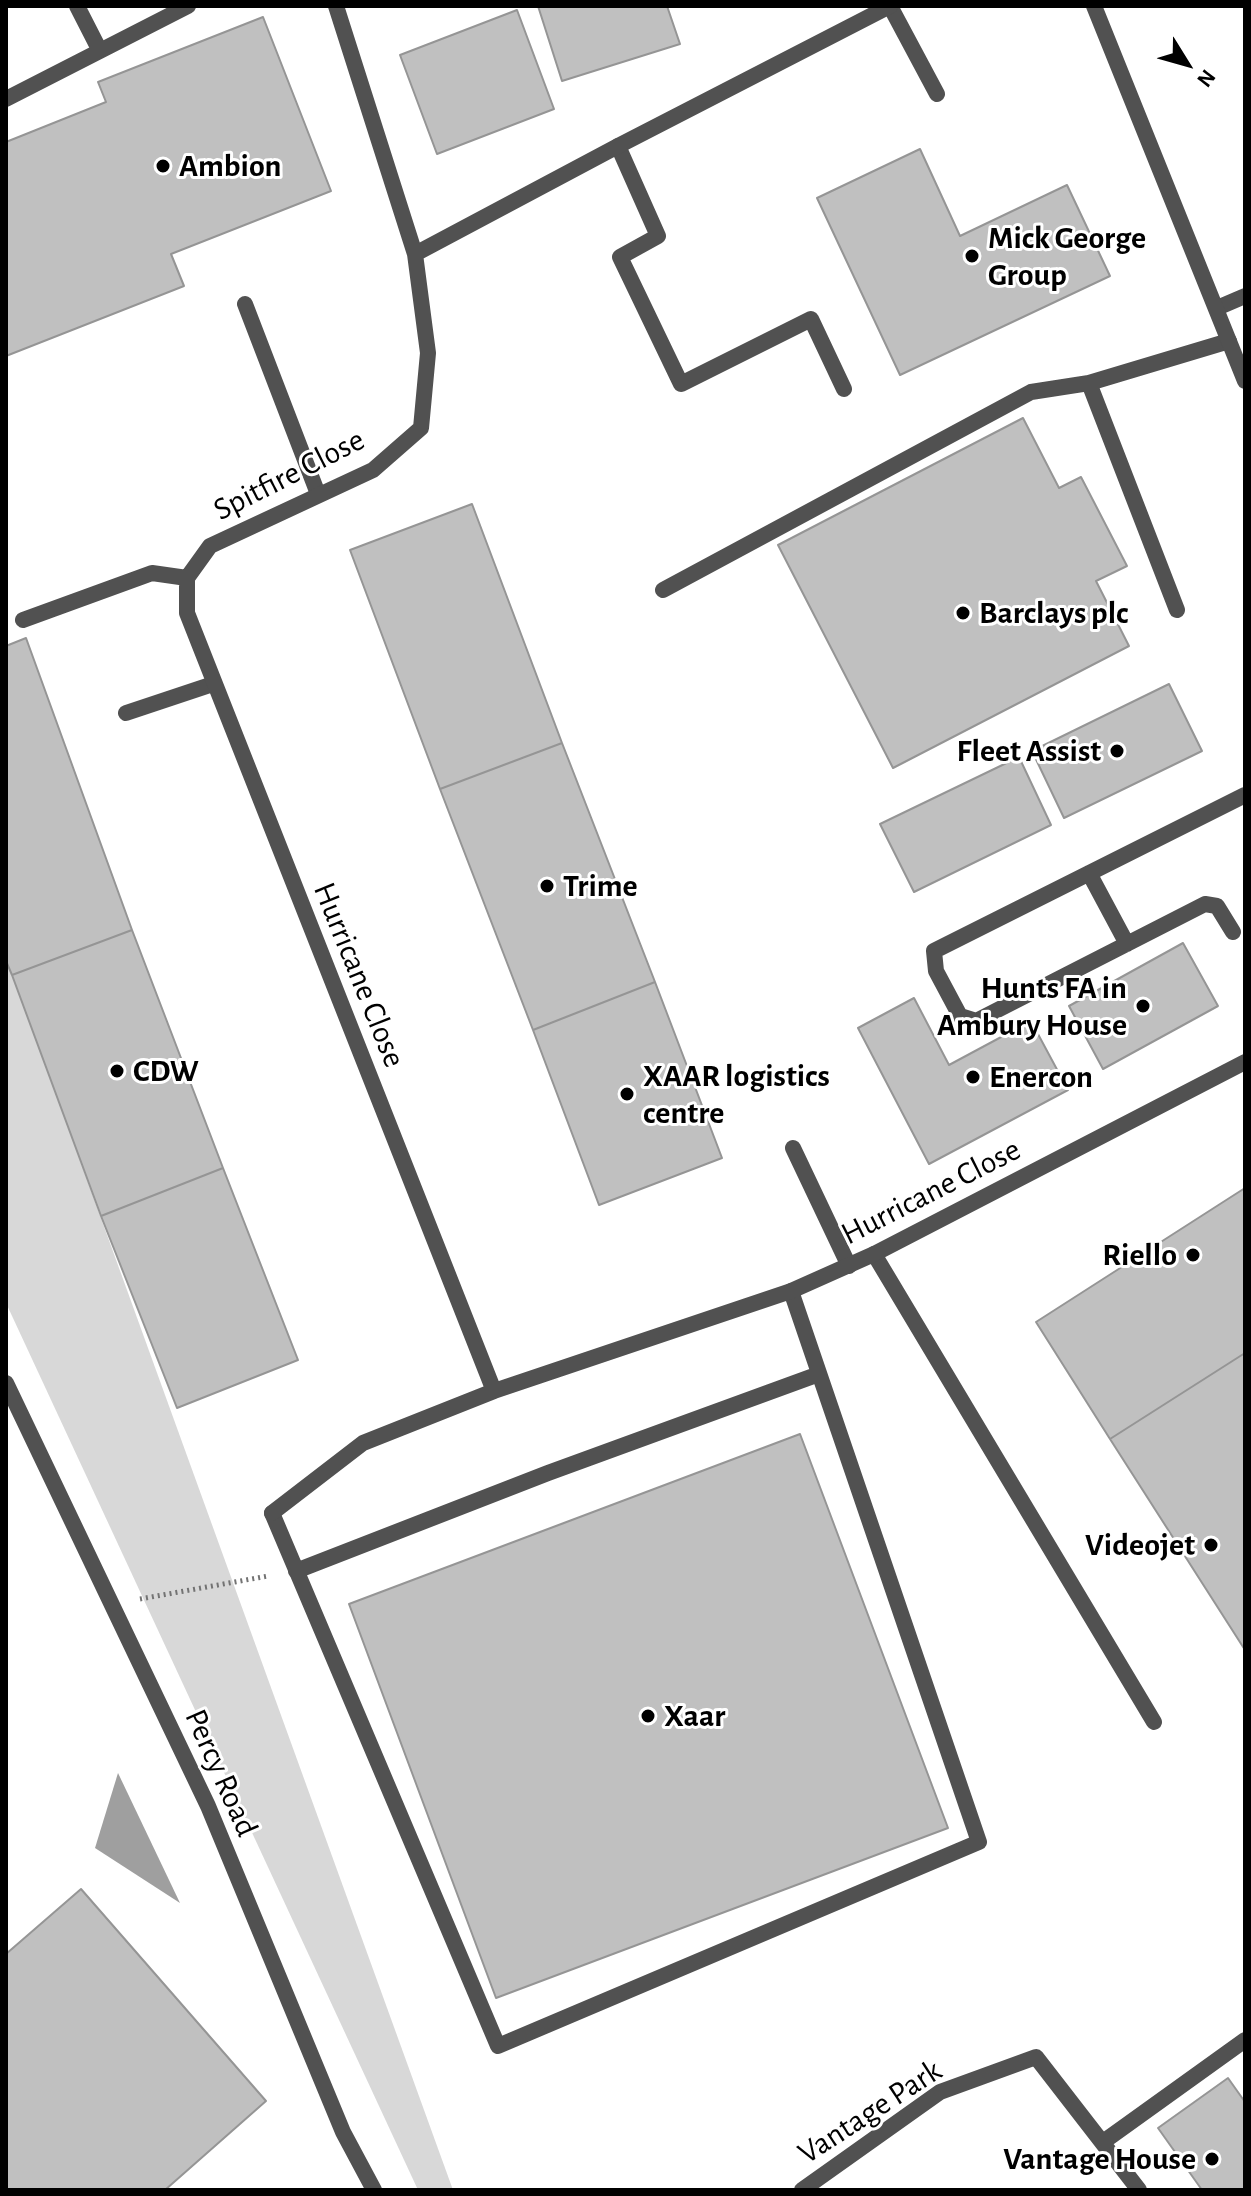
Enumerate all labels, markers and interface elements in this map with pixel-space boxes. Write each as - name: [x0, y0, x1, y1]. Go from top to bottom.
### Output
- north arrow: [1147, 24, 1227, 104]
- text: N: [1193, 66, 1220, 91]
- place label: Ambion: [179, 147, 281, 185]
- marker: Ambion: [154, 157, 172, 175]
- place label: Mick George Group: [988, 219, 1146, 294]
- marker: Mick George Group: [963, 247, 981, 265]
- street label: Spitfire Close: [207, 421, 371, 529]
- place label: Barclays plc: [979, 594, 1128, 632]
- marker: Barclays plc: [954, 604, 972, 622]
- place label: Fleet Assist: [957, 732, 1101, 770]
- marker: Fleet Assist: [1108, 742, 1126, 760]
- place label: Trime: [563, 867, 638, 905]
- street label: Hurricane Close: [305, 877, 413, 1073]
- marker: Trime: [538, 877, 556, 895]
- place label: Hunts FA in Ambury House: [937, 969, 1127, 1044]
- marker: Hunts FA in Ambury House: [1134, 997, 1152, 1015]
- place label: CDW: [133, 1052, 199, 1090]
- place label: XAAR logistics centre: [643, 1057, 830, 1132]
- place label: Enercon: [989, 1058, 1093, 1096]
- marker: CDW: [108, 1062, 126, 1080]
- marker: Enercon: [964, 1068, 982, 1086]
- marker: XAAR logistics centre: [618, 1085, 636, 1103]
- street label: Hurricane Close: [835, 1130, 1027, 1254]
- place label: Riello: [1102, 1236, 1177, 1274]
- marker: Riello: [1184, 1246, 1202, 1264]
- place label: Videojet: [1085, 1526, 1195, 1564]
- marker: Videojet: [1202, 1536, 1220, 1554]
- place label: Xaar: [664, 1697, 725, 1735]
- street label: Percy Road: [176, 1703, 266, 1843]
- marker: Xaar: [639, 1707, 657, 1725]
- street label: Vantage Park: [791, 2051, 949, 2173]
- place label: Vantage House: [1003, 2140, 1196, 2178]
- marker: Vantage House: [1203, 2150, 1221, 2168]

